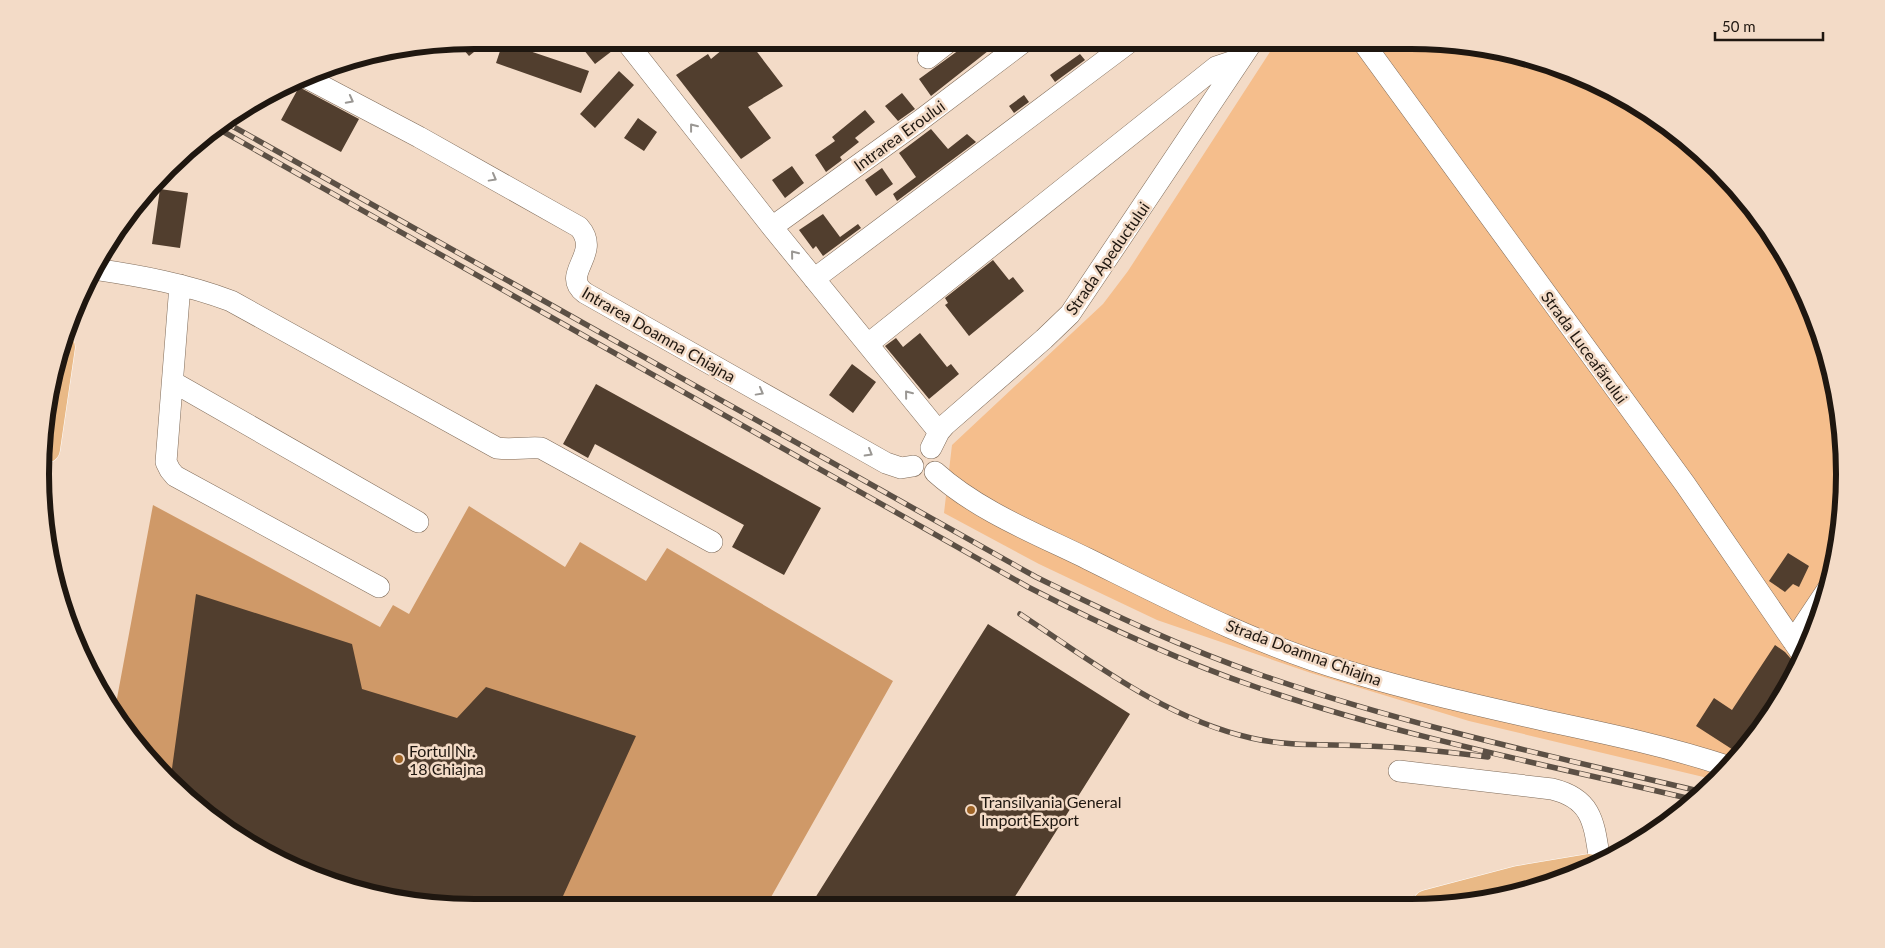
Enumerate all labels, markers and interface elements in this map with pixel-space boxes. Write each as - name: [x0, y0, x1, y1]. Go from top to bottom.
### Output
- scale bar: [1715, 10, 1822, 42]
- text: 50 m: [1722, 17, 1756, 35]
- one-way arrow: [345, 94, 354, 104]
- street label: Intrarea Eroului: [850, 96, 948, 174]
- one-way arrow: [691, 124, 699, 133]
- one-way arrow: [487, 172, 496, 182]
- street label: Strada Apeductului: [1061, 198, 1153, 318]
- one-way arrow: [791, 251, 800, 260]
- street label: Intrarea Doamna Chiajna: [579, 282, 739, 386]
- street label: Strada Luceafărului: [1538, 287, 1632, 407]
- one-way arrow: [755, 386, 764, 396]
- one-way arrow: [905, 391, 913, 400]
- one-way arrow: [864, 447, 873, 457]
- street label: Strada Doamna Chiajna: [1224, 615, 1384, 689]
- place label: Fortul Nr. 18 Chiajna: [409, 741, 484, 778]
- marker: Fortul Nr. 18 Chiajna: [393, 753, 405, 765]
- place label: Transilvania General Import Export: [981, 792, 1122, 829]
- marker: Transilvania General Import Export: [965, 804, 977, 816]

